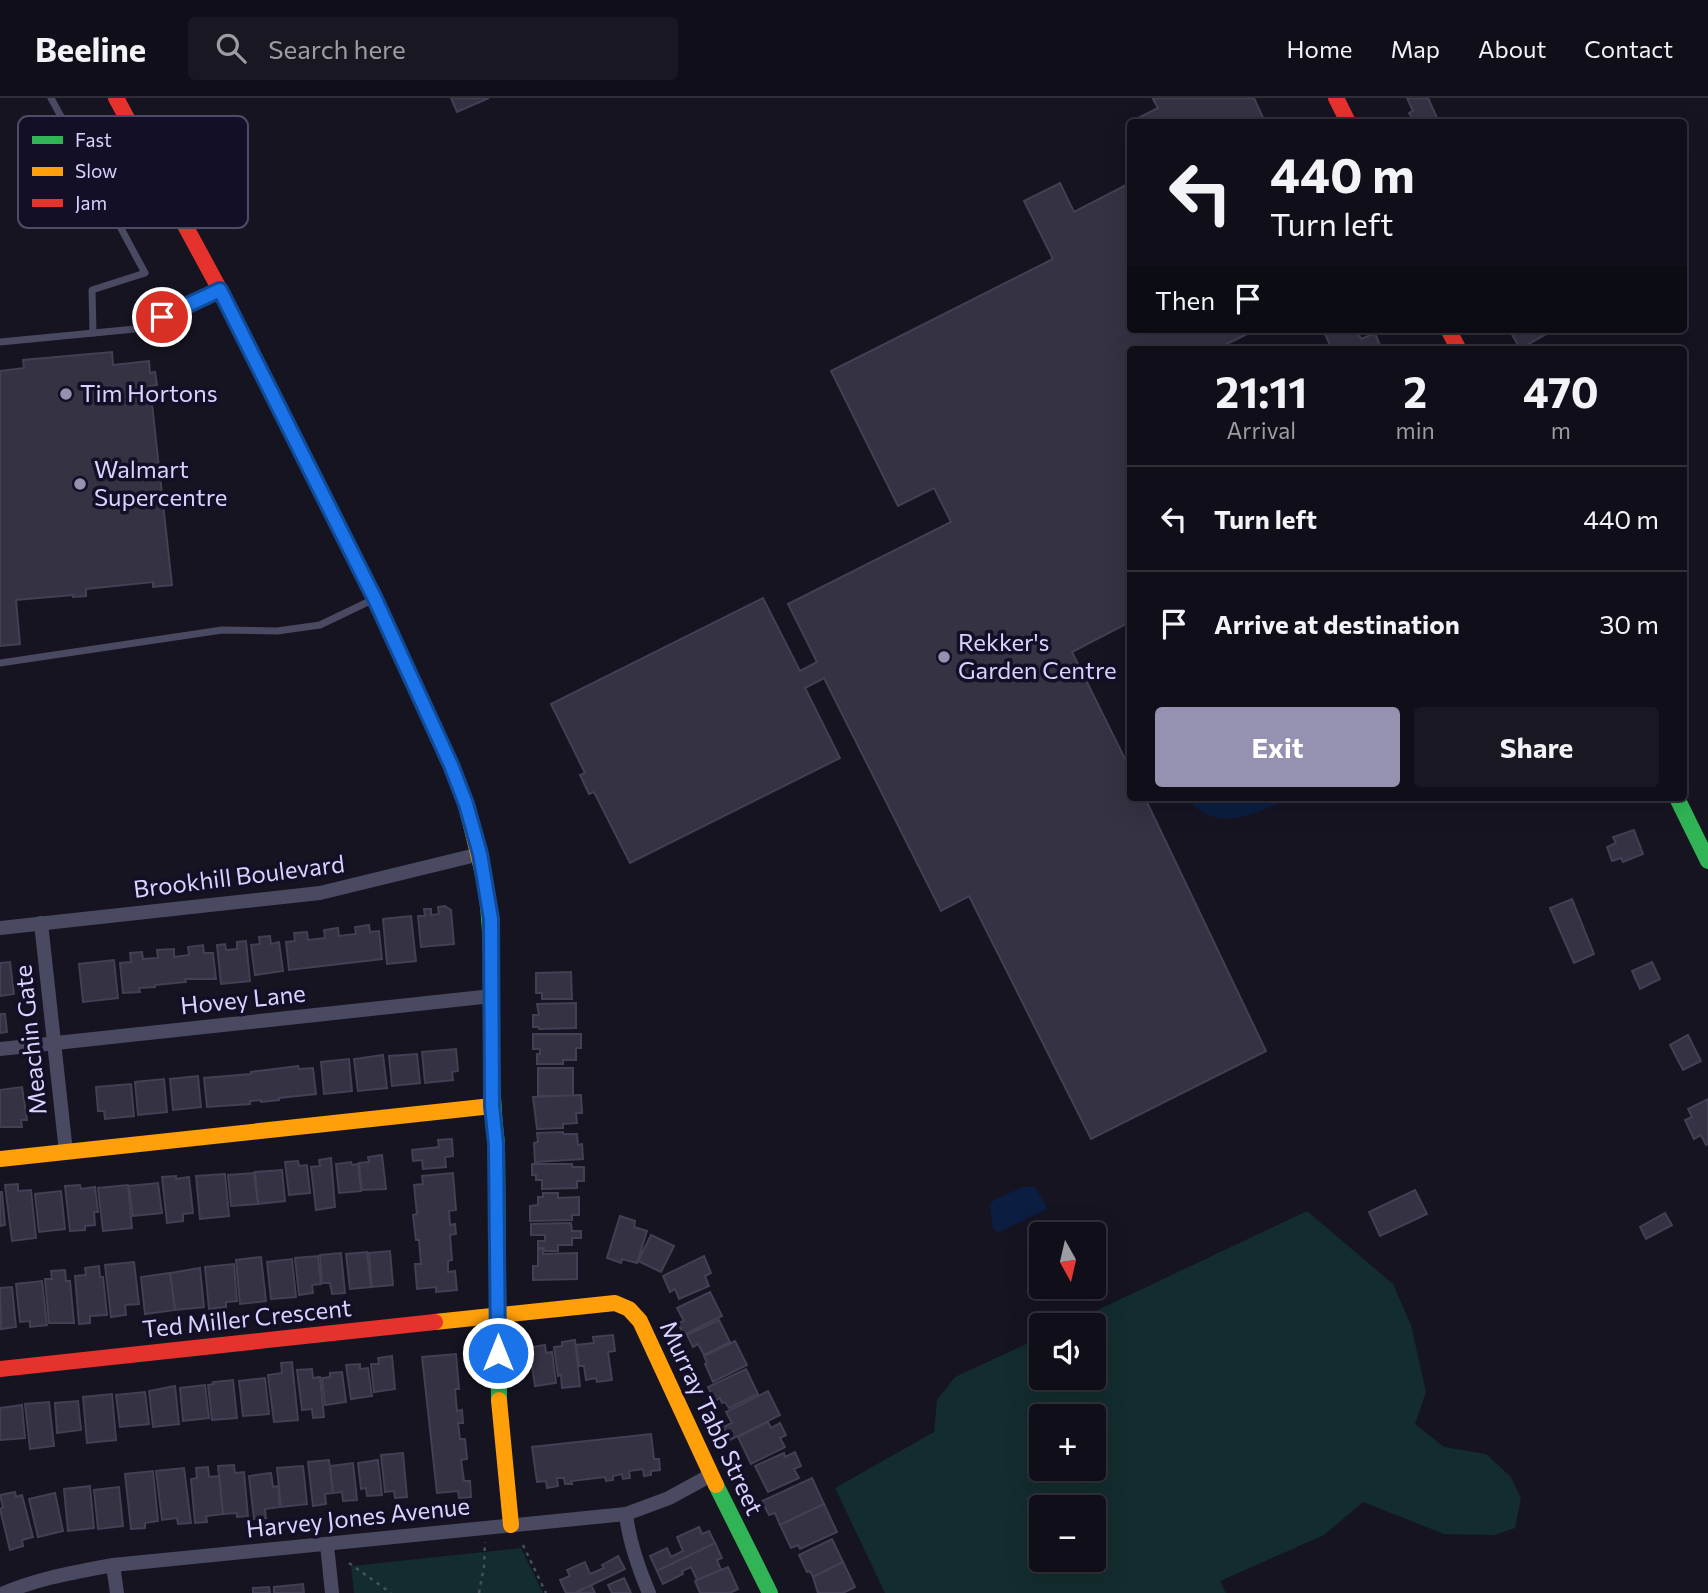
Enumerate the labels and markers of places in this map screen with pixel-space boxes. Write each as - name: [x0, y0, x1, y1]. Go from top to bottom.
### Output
- pin: [132, 287, 192, 347]
- place label: Tim Hortons: [80, 378, 218, 407]
- marker: Tim Hortons: [58, 386, 74, 402]
- place label: Walmart Supercentre: [94, 454, 227, 511]
- marker: Walmart Supercentre: [72, 476, 88, 492]
- place label: Rekker's Garden Centre: [958, 627, 1117, 684]
- marker: Rekker's Garden Centre: [936, 649, 952, 665]

